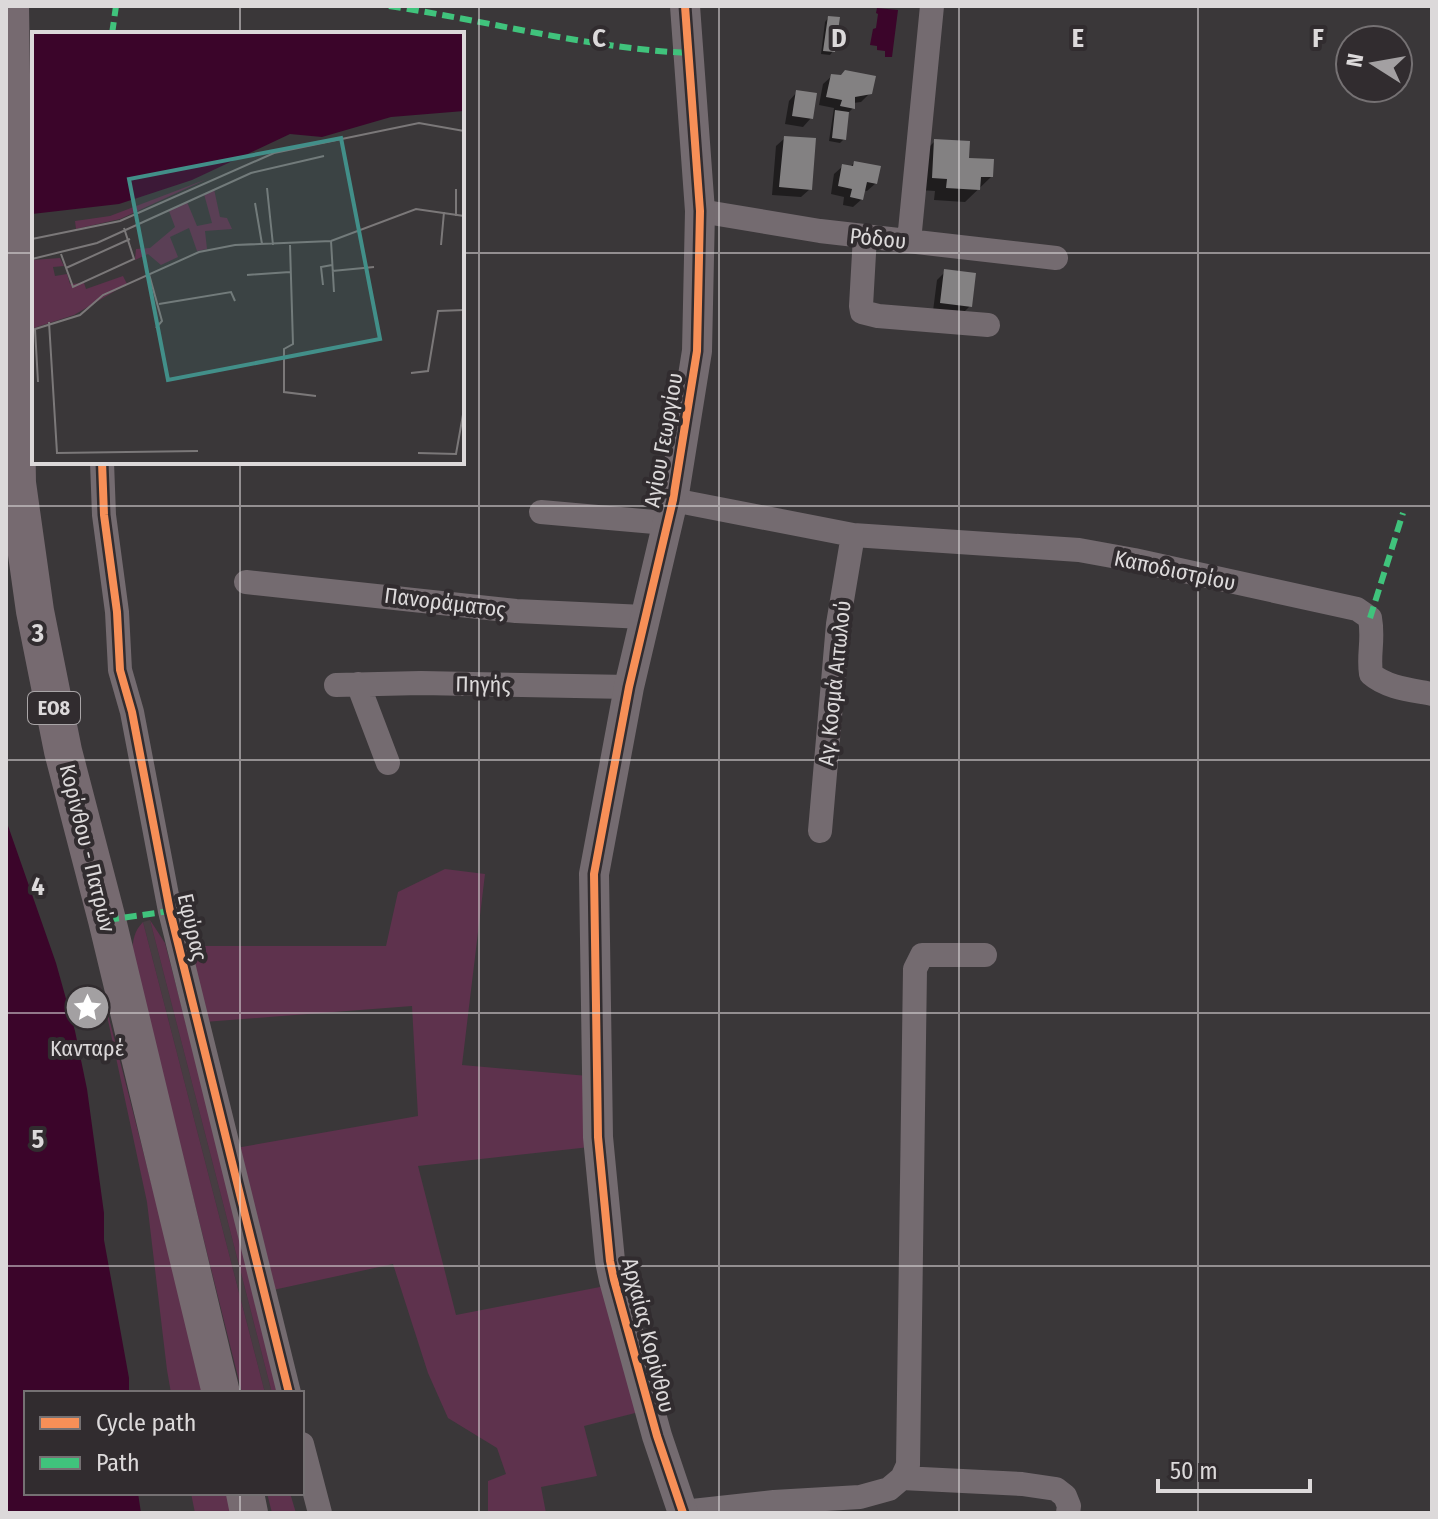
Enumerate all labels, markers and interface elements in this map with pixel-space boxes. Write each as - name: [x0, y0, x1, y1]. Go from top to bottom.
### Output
- text: C: [592, 23, 606, 54]
- text: D: [831, 23, 847, 54]
- text: E: [1072, 23, 1084, 54]
- text: F: [1312, 23, 1324, 54]
- north arrow: [1334, 24, 1414, 104]
- inset map: [32, 32, 464, 464]
- text: N: [1340, 51, 1369, 69]
- street label: Ρόδου: [848, 222, 908, 255]
- street label: Αγίου Γεωργίου: [638, 371, 689, 510]
- street label: Καποδιστρίου: [1112, 544, 1238, 597]
- street label: Πανοράματος: [383, 582, 507, 623]
- street label: Αγ. Κοσμά Αιτωλού: [812, 599, 857, 767]
- text: 3: [31, 618, 44, 649]
- street label: Πηγής: [455, 671, 511, 698]
- road number: ΕΟ8: [28, 692, 80, 724]
- street label: Κορίνθου - Πατρών: [54, 761, 121, 935]
- text: 4: [31, 871, 45, 902]
- street label: Εφύρας: [172, 891, 213, 963]
- place icon: Κανταρέ: [63, 983, 111, 1031]
- place label: Κανταρέ: [50, 1035, 125, 1062]
- text: 5: [32, 1124, 45, 1155]
- street label: Αρχαίας Κορίνθου: [616, 1255, 681, 1415]
- legend: [24, 1391, 304, 1495]
- text: Cycle path: [96, 1409, 196, 1437]
- scale bar: [1158, 1443, 1310, 1493]
- text: Path: [96, 1449, 140, 1477]
- text: 50 m: [1170, 1457, 1218, 1485]

